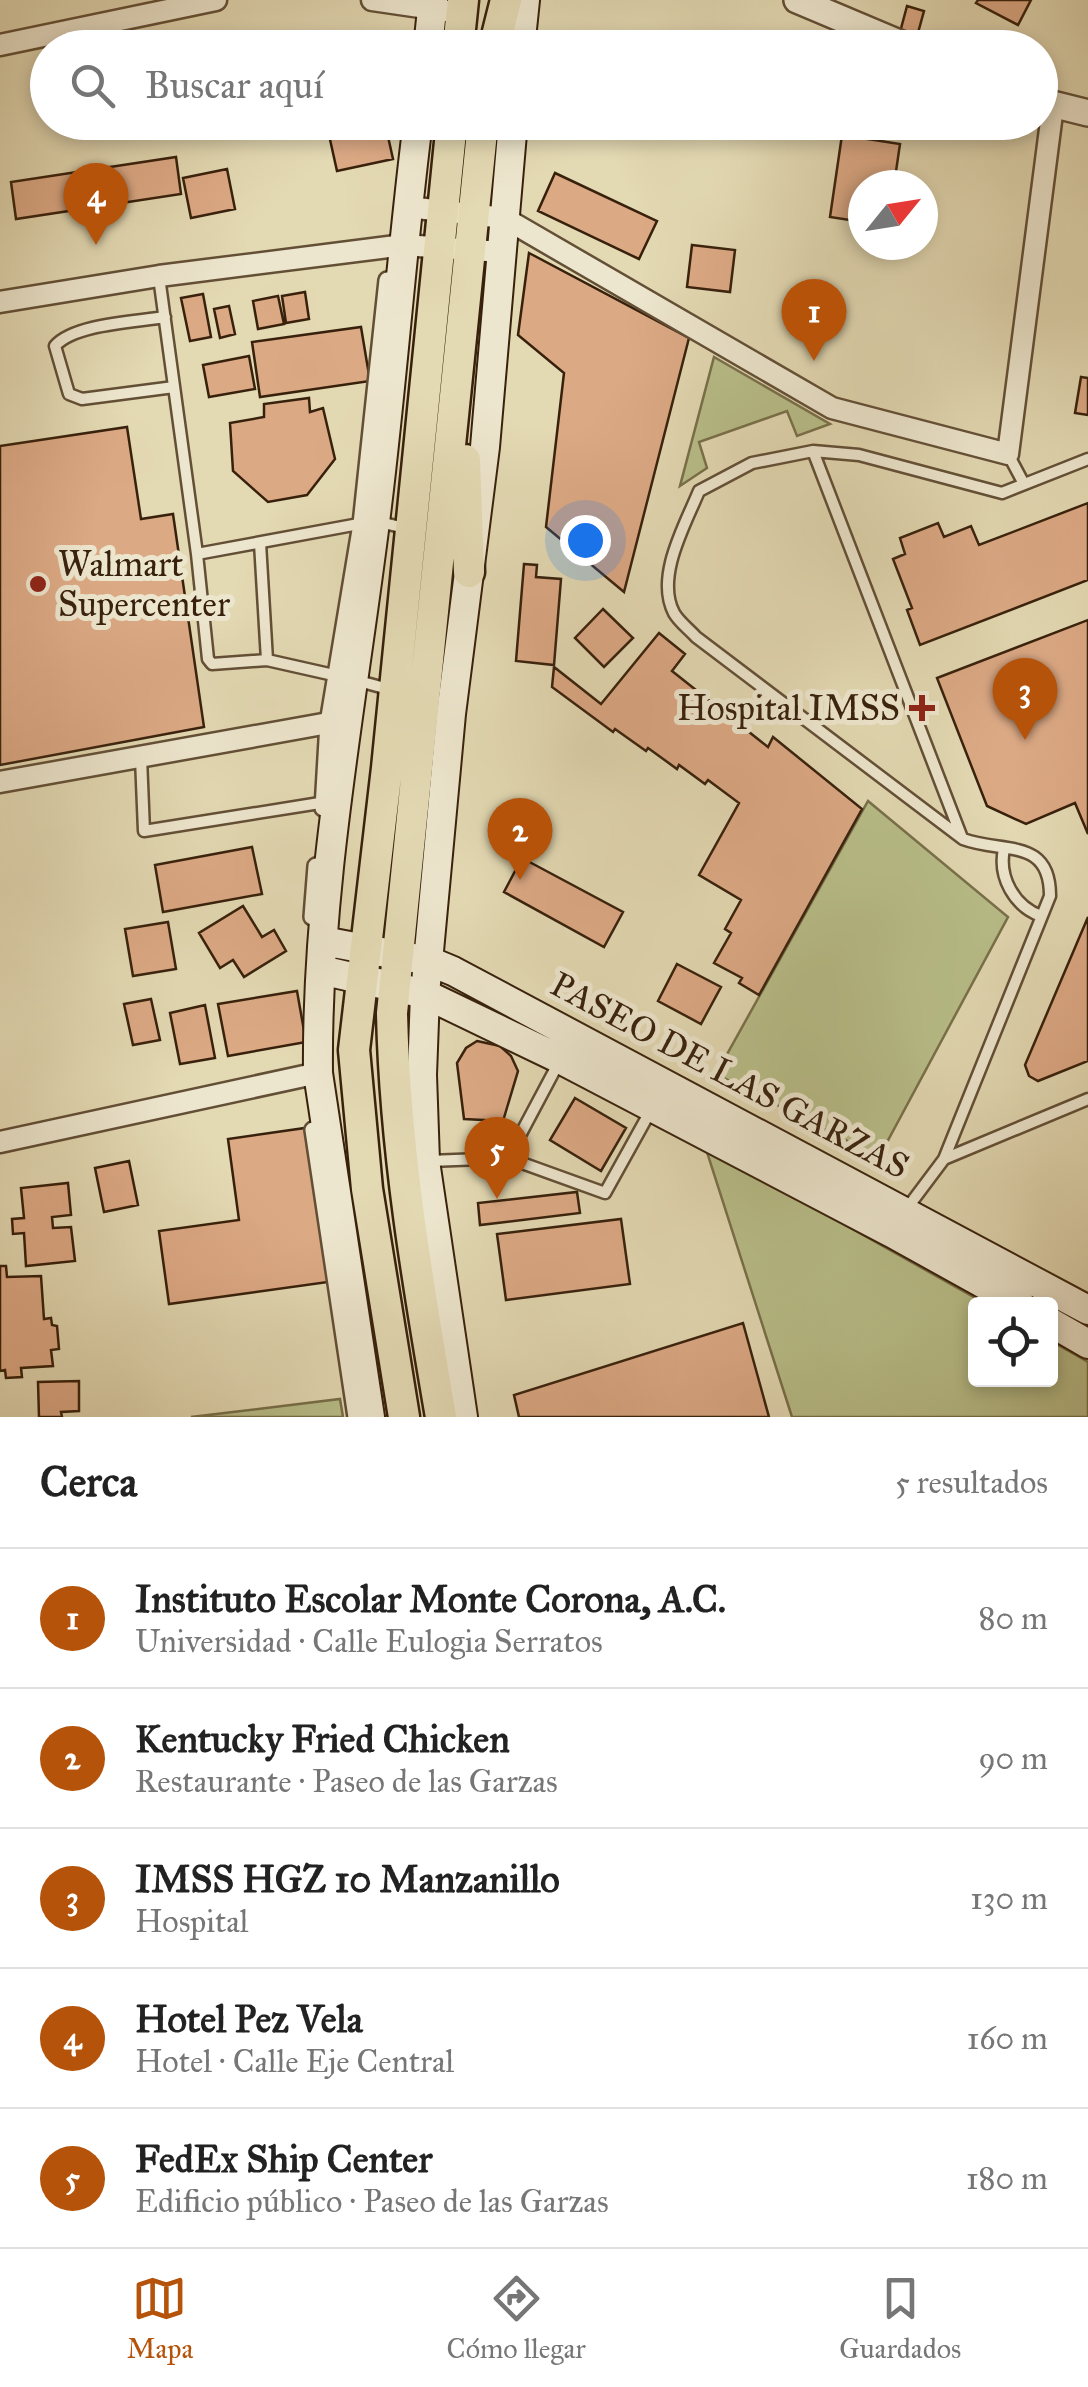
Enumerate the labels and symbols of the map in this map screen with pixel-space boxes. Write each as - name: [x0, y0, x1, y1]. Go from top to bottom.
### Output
- pin: 4: [64, 162, 128, 245]
- north arrow: [848, 170, 938, 260]
- pin: 1: [782, 278, 846, 361]
- your location: [560, 515, 611, 566]
- place label: Walmart Supercenter: [58, 543, 231, 626]
- marker: Walmart Supercenter: [27, 573, 49, 595]
- pin: 3: [992, 658, 1058, 740]
- place label: Hospital IMSS: [677, 687, 900, 730]
- marker: Hospital IMSS: [909, 695, 935, 721]
- pin: 2: [488, 798, 552, 880]
- street label: PASEO DE LAS GARZAS: [543, 963, 916, 1188]
- pin: 5: [464, 1116, 530, 1199]

